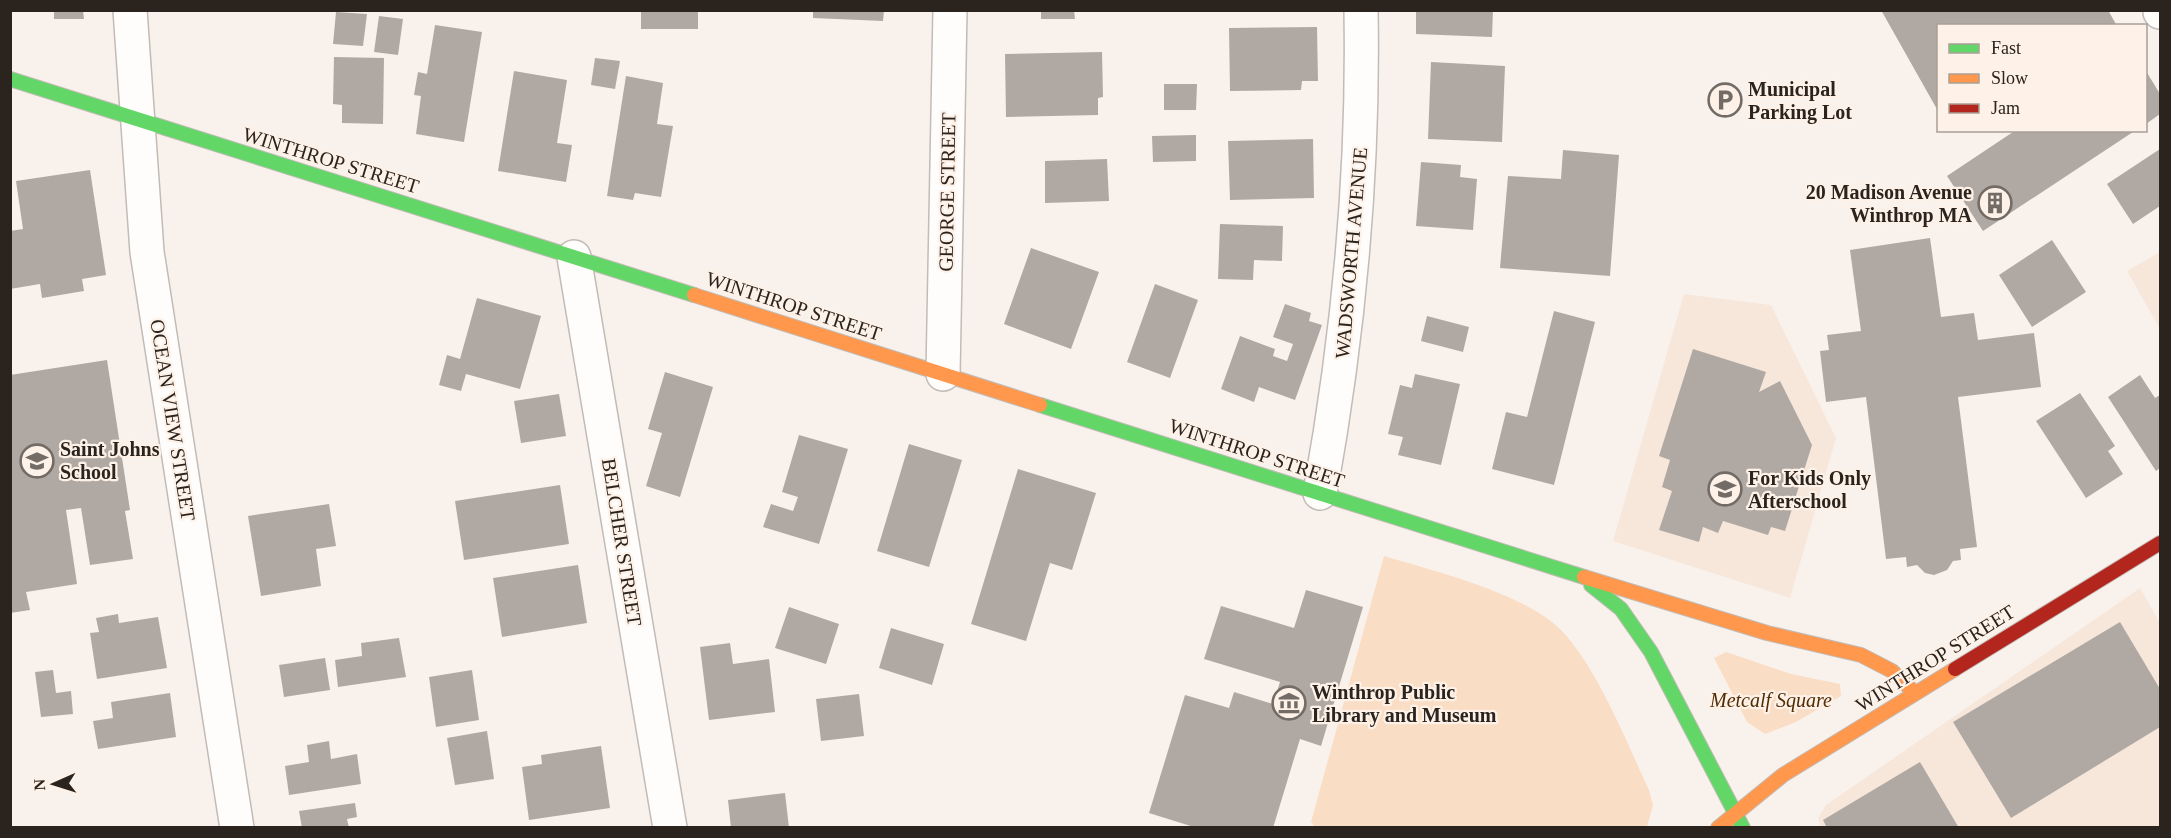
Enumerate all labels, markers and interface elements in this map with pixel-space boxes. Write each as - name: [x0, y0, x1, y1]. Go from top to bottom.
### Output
- legend: [1937, 24, 2147, 132]
- text: Fast: [1991, 38, 2021, 58]
- text: Slow: [1991, 68, 2028, 88]
- place label: Municipal Parking Lot: [1748, 78, 1852, 124]
- parking icon: Municipal Parking Lot: [1707, 82, 1743, 118]
- text: Jam: [1991, 98, 2020, 118]
- street label: GEORGE STREET: [935, 112, 959, 272]
- street label: WINTHROP STREET: [240, 123, 422, 197]
- street label: WADSWORTH AVENUE: [1331, 146, 1371, 360]
- place label: 20 Madison Avenue Winthrop MA: [1806, 181, 1973, 227]
- building icon: 20 Madison Avenue Winthrop MA: [1977, 185, 2013, 221]
- street label: WINTHROP STREET: [704, 267, 884, 345]
- street label: OCEAN VIEW STREET: [146, 318, 200, 522]
- street label: WINTHROP STREET: [1167, 414, 1347, 492]
- place label: Saint Johns School: [60, 438, 160, 483]
- school or university icon: Saint Johns School: [19, 443, 55, 479]
- street label: BELCHER STREET: [598, 457, 646, 627]
- place label: For Kids Only Afterschool: [1748, 467, 1871, 512]
- school or university icon: For Kids Only Afterschool: [1707, 471, 1743, 507]
- street label: WINTHROP STREET: [1852, 600, 2018, 716]
- place label: Winthrop Public Library and Museum: [1312, 681, 1497, 727]
- museum icon: Winthrop Public Library and Museum: [1271, 685, 1307, 721]
- park label: Metcalf Square: [1709, 689, 1832, 712]
- north arrow: [24, 754, 84, 814]
- text: N: [31, 778, 48, 791]

